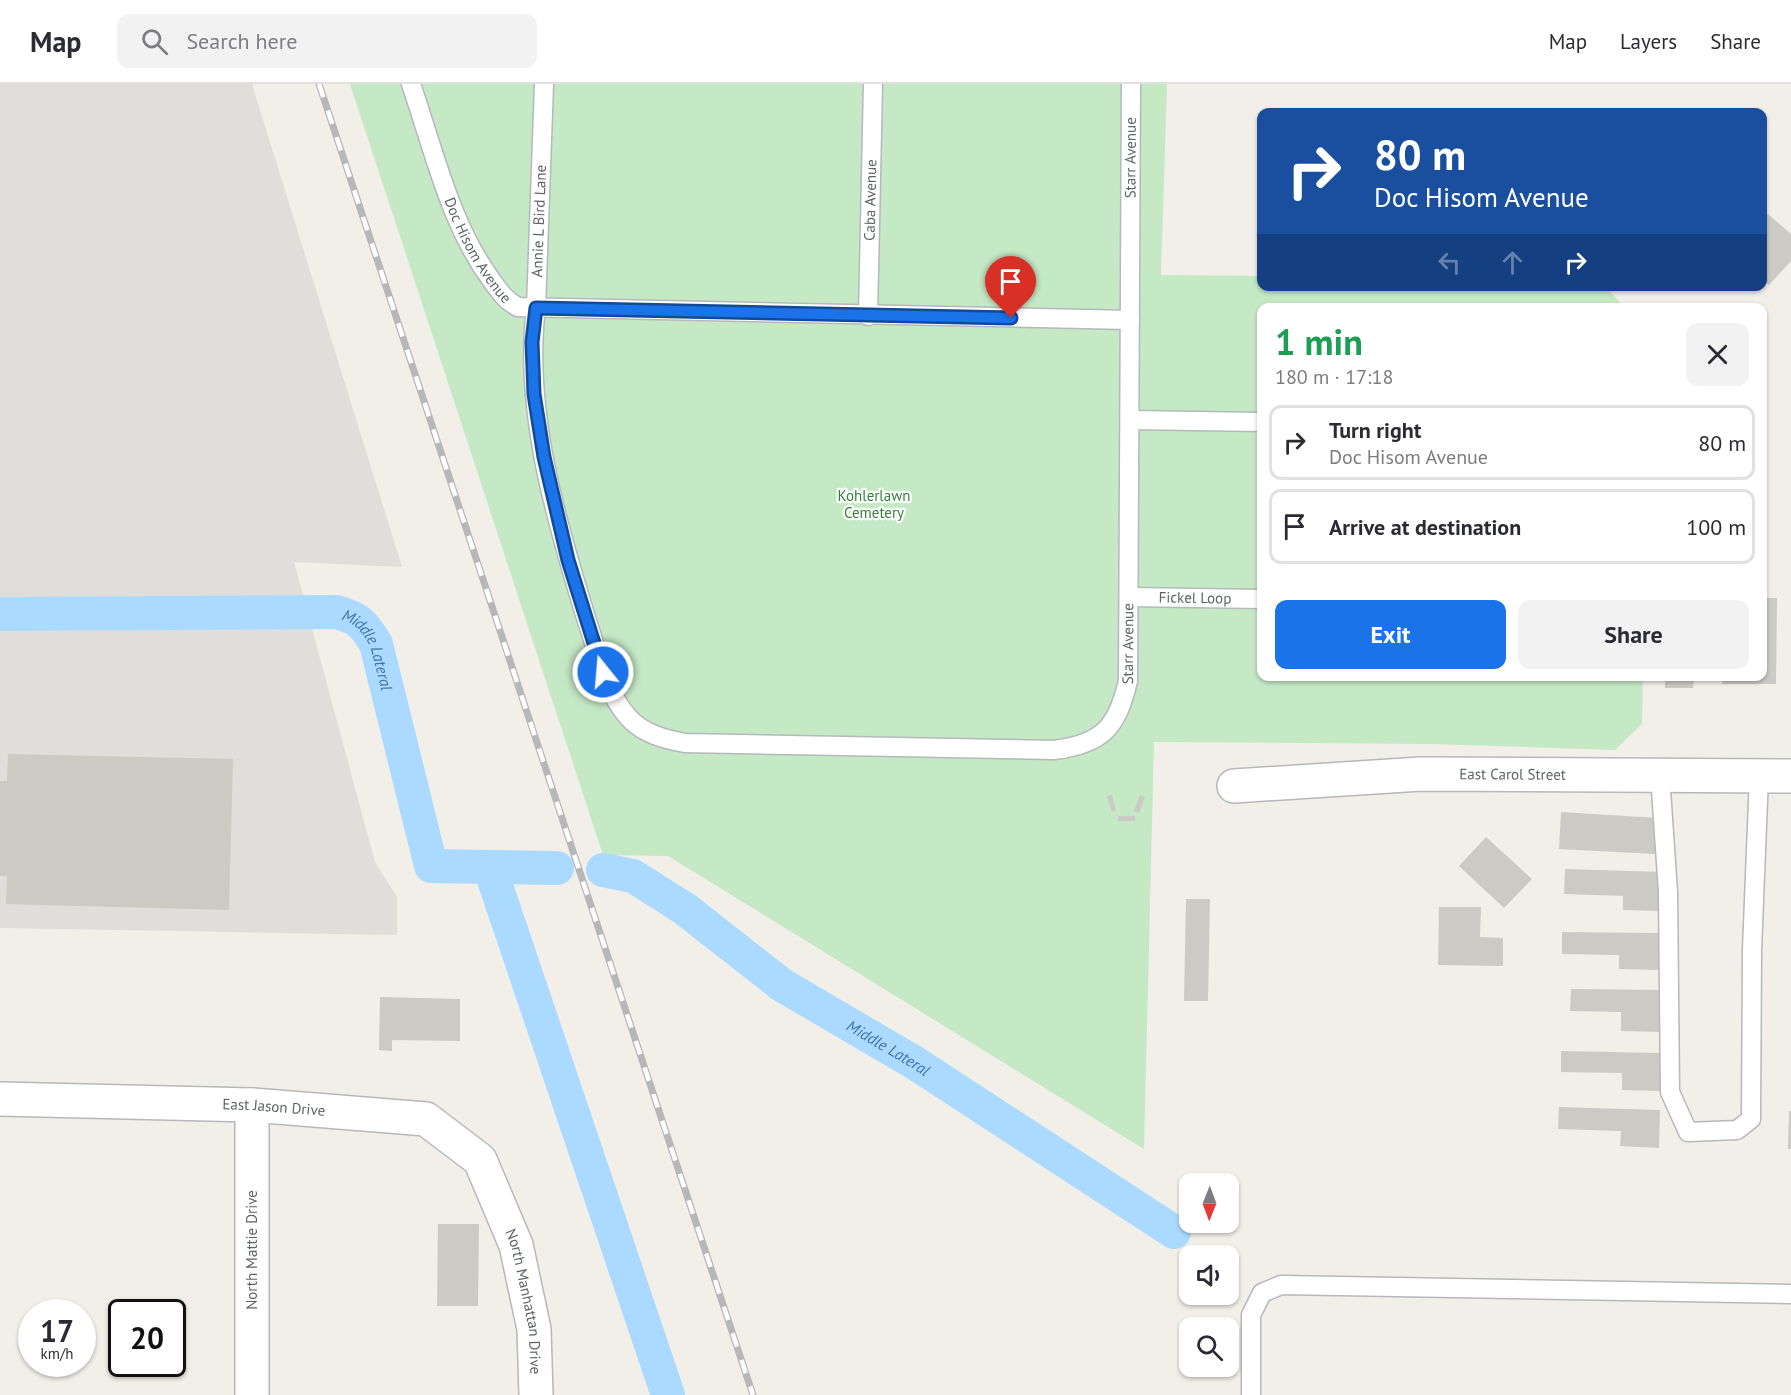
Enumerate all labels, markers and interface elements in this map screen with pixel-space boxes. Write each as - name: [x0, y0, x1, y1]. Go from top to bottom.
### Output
- search box: [117, 14, 537, 68]
- text: Map: [30, 23, 81, 60]
- icon: search: [138, 25, 171, 58]
- text: Search here: [186, 27, 297, 55]
- text: Map: [1549, 28, 1587, 55]
- text: Layers: [1620, 28, 1677, 55]
- text: Share: [1710, 28, 1761, 55]
- street label: Starr Avenue: [1120, 117, 1140, 198]
- text: 80 m: [1374, 127, 1466, 182]
- icon: right: [1275, 132, 1353, 210]
- street label: Caba Avenue: [860, 159, 880, 241]
- street label: Annie L Bird Lane: [527, 164, 550, 278]
- text: Doc Hisom Avenue: [1374, 180, 1589, 214]
- street label: Doc Hisom Avenue: [440, 195, 515, 307]
- icon: left: [1433, 246, 1466, 279]
- icon: ahead: [1496, 246, 1529, 279]
- icon: right: [1559, 246, 1592, 279]
- pin: [985, 256, 1036, 318]
- icon: arrive: [994, 265, 1027, 298]
- text: 1 min: [1275, 318, 1363, 365]
- button: close: [1686, 323, 1749, 386]
- text: 180 m · 17:18: [1275, 364, 1393, 390]
- text: Turn right: [1329, 416, 1421, 444]
- icon: right: [1278, 426, 1311, 459]
- text: 80 m: [1698, 429, 1746, 457]
- text: Doc Hisom Avenue: [1329, 444, 1488, 470]
- park label: Kohlerlawn Cemetery: [838, 486, 910, 522]
- icon: arrive: [1278, 510, 1311, 543]
- text: Arrive at destination: [1329, 513, 1521, 541]
- text: 100 m: [1686, 513, 1746, 541]
- street label: Fickel Loop: [1159, 587, 1231, 608]
- button: Exit: [1275, 600, 1506, 669]
- button: Share: [1518, 600, 1749, 669]
- street label: Starr Avenue: [1118, 603, 1137, 684]
- water label: Middle Lateral: [339, 605, 397, 693]
- position arrow: [571, 640, 635, 704]
- street label: East Carol Street: [1459, 764, 1566, 784]
- water label: Middle Lateral: [843, 1015, 935, 1081]
- street label: East Jason Drive: [222, 1094, 326, 1120]
- north arrow: [1179, 1173, 1239, 1233]
- map controls: [1179, 1173, 1239, 1377]
- street label: North Mattie Drive: [242, 1190, 261, 1310]
- street label: North Manhattan Drive: [501, 1226, 545, 1374]
- button: sound: [1179, 1245, 1239, 1305]
- speed limit sign: 20: [108, 1299, 186, 1377]
- text: 17: [40, 1311, 74, 1350]
- button: search: [1179, 1317, 1239, 1377]
- text: km/h: [41, 1344, 73, 1363]

